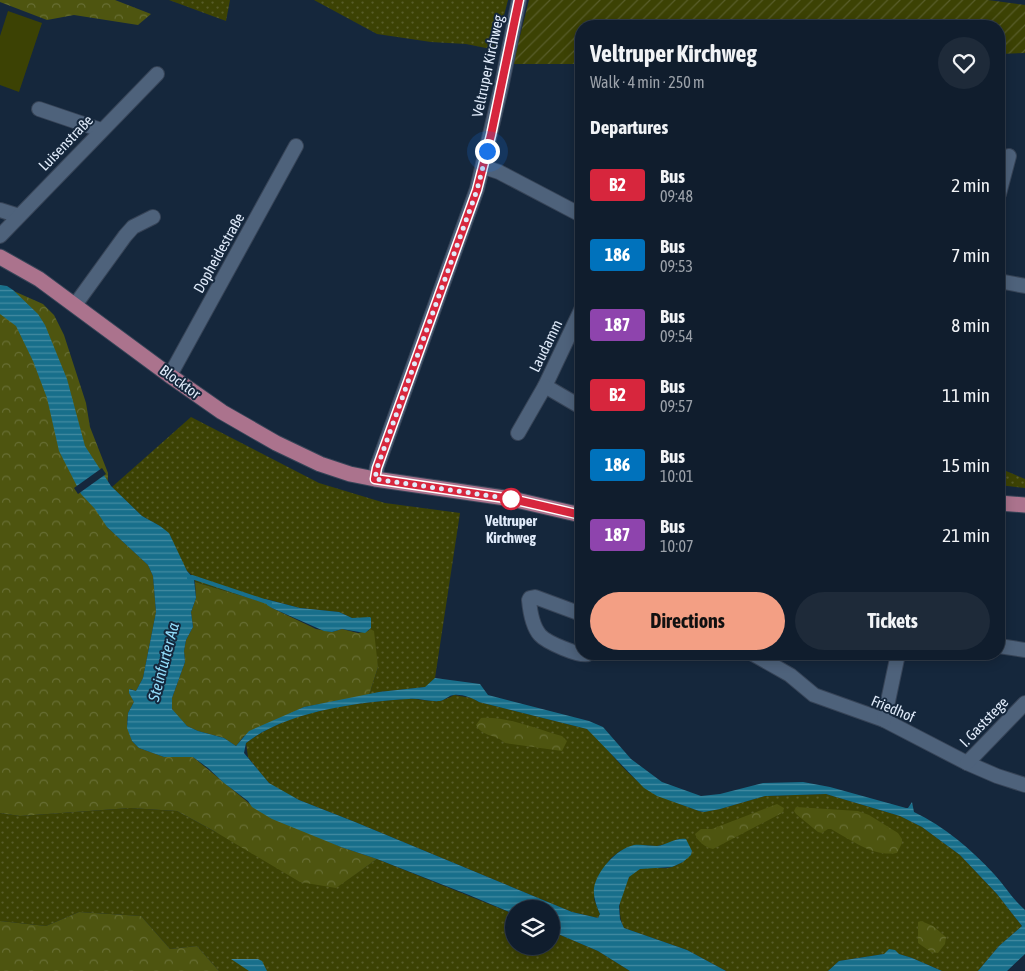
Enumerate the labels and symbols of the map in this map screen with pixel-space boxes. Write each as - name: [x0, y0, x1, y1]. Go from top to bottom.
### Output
- street label: Veltruper Kirchweg: [468, 13, 507, 119]
- street label: Luisenstraße: [35, 111, 96, 174]
- your location: [475, 139, 500, 164]
- street label: Dopheidestraße: [190, 210, 248, 296]
- street label: Laudamm: [526, 317, 565, 375]
- street label: Blocktor: [157, 361, 204, 402]
- marker: Veltruper Kirchweg: [500, 488, 522, 510]
- place label: Veltruper Kirchweg: [484, 512, 538, 546]
- water label: Steinfurter Aa: [144, 620, 182, 704]
- street label: Friedhof: [869, 692, 918, 725]
- street label: I. Gaststege: [956, 693, 1012, 750]

